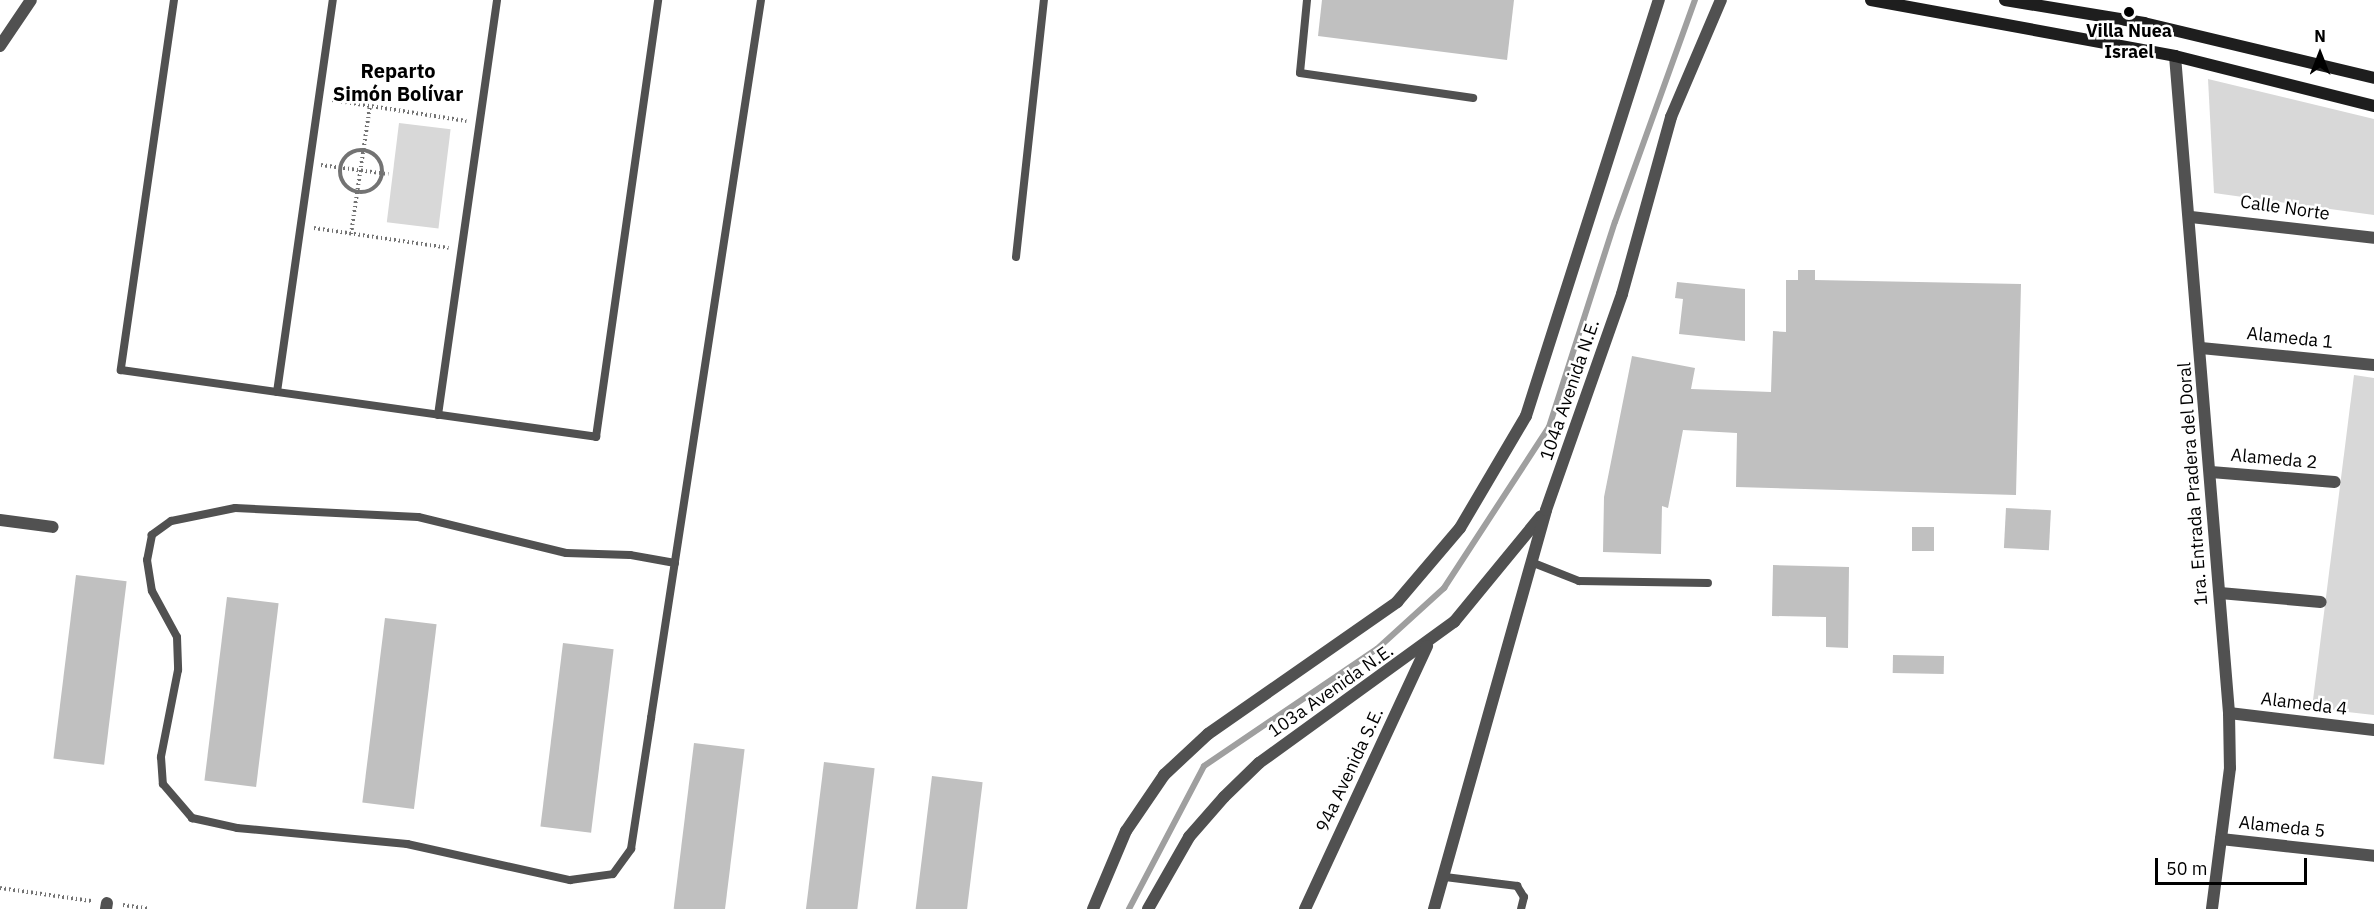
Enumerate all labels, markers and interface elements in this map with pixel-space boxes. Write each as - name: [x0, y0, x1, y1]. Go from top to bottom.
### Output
- marker: Villa Nuea Israel: [2122, 5, 2136, 19]
- place label: Villa Nuea Israel: [2086, 21, 2172, 63]
- north arrow: [2290, 24, 2350, 84]
- text: N: [2314, 26, 2326, 46]
- district label: Reparto Simón Bolívar: [333, 58, 463, 105]
- street label: Calle Norte: [2239, 191, 2331, 225]
- street label: 104a Avenida N.E.: [1536, 316, 1604, 464]
- street label: Alameda 1: [2246, 323, 2334, 353]
- street label: 1ra. Entrada Pradera del Doral: [2174, 362, 2212, 606]
- street label: Alameda 2: [2230, 444, 2318, 474]
- street label: 103a Avenida N.E.: [1264, 640, 1398, 742]
- street label: Alameda 4: [2260, 688, 2348, 720]
- street label: 94a Avenida S.E.: [1312, 704, 1388, 836]
- street label: Alameda 5: [2238, 812, 2326, 842]
- scale bar: [2158, 846, 2310, 884]
- text: 50 m: [2166, 857, 2208, 880]

